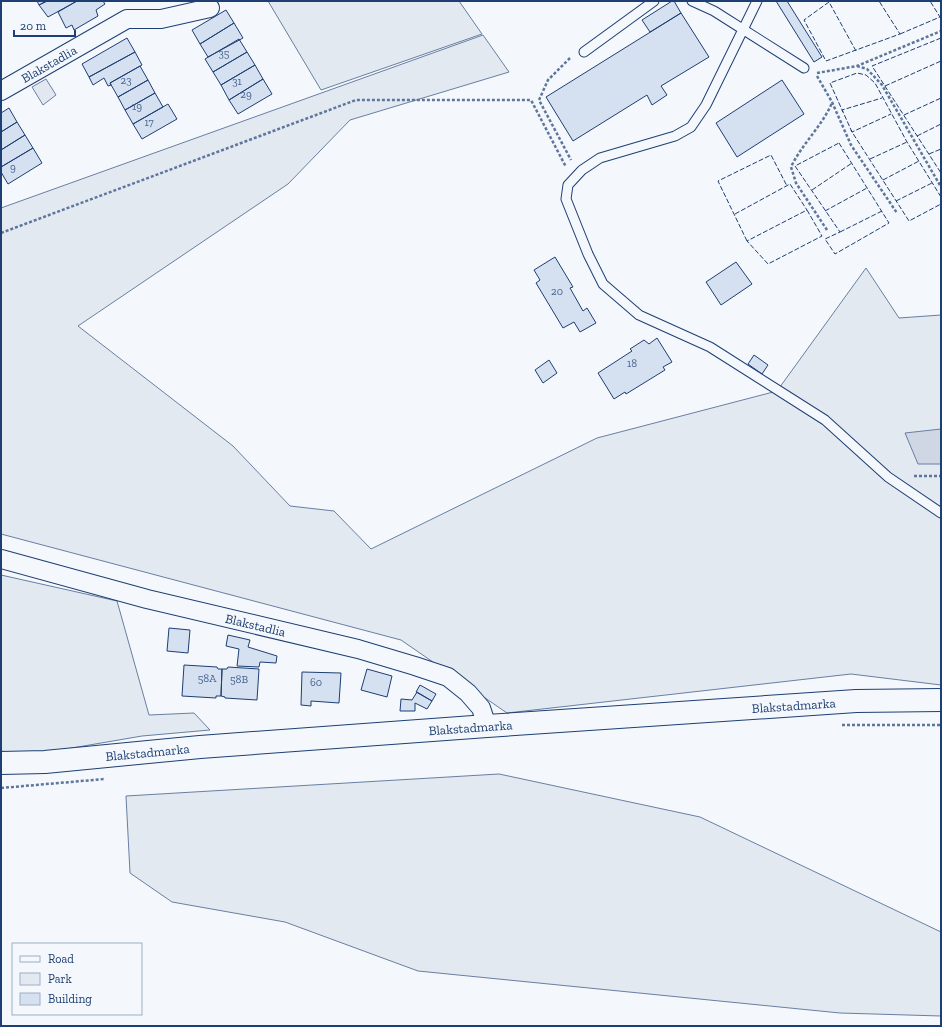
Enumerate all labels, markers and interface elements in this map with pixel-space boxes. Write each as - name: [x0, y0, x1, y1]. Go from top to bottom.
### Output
- scale bar: [14, 12, 75, 38]
- text: 20 m: [20, 19, 47, 33]
- street label: Blakstadlia: [18, 42, 80, 86]
- house number: 35: [218, 47, 230, 60]
- house number: 23: [120, 74, 132, 87]
- house number: 31: [232, 75, 243, 88]
- house number: 29: [240, 88, 252, 101]
- house number: 19: [132, 100, 142, 113]
- house number: 17: [144, 116, 154, 129]
- house number: 9: [10, 161, 16, 174]
- house number: 20: [551, 285, 563, 298]
- house number: 18: [627, 357, 637, 370]
- street label: Blakstadlia: [224, 610, 288, 639]
- house number: 58A: [198, 672, 217, 685]
- house number: 58B: [230, 673, 248, 686]
- house number: 60: [310, 676, 322, 689]
- street label: Blakstadmarka: [751, 695, 837, 716]
- street label: Blakstadmarka: [428, 717, 514, 738]
- street label: Blakstadmarka: [105, 740, 191, 764]
- legend: [12, 943, 142, 1015]
- text: Road: [48, 952, 74, 966]
- text: Park: [48, 972, 73, 986]
- text: Building: [48, 992, 92, 1006]

